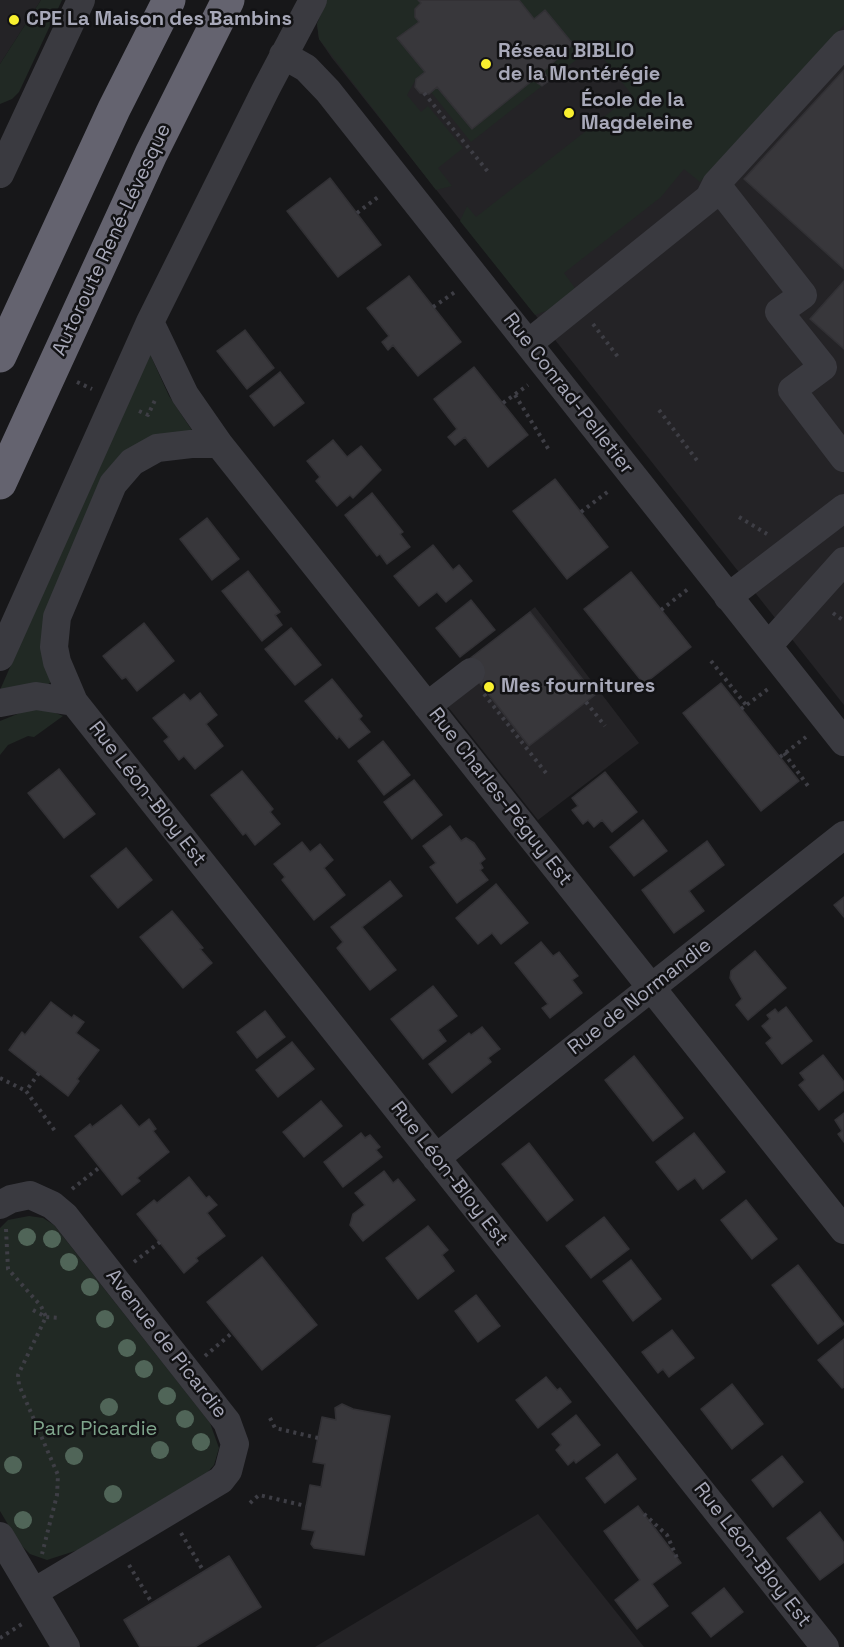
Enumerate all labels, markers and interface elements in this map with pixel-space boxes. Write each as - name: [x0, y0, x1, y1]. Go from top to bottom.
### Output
- place label: CPE La Maison des Bambins: [26, 8, 292, 32]
- marker: CPE La Maison des Bambins: [7, 13, 21, 27]
- place label: Réseau BIBLIO de la Montérégie: [498, 40, 660, 87]
- marker: Réseau BIBLIO de la Montérégie: [479, 57, 493, 71]
- place label: École de la Magdeleine: [581, 89, 693, 136]
- marker: École de la Magdeleine: [562, 106, 576, 120]
- street label: Autoroute René-Lévesque: [48, 120, 176, 360]
- street label: Rue Conrad-Pelletier: [498, 309, 638, 479]
- place label: Mes fournitures: [501, 675, 655, 699]
- marker: Mes fournitures: [482, 680, 496, 694]
- street label: Rue Charles-Péguy Est: [423, 703, 577, 891]
- street label: Rue Léon-Bloy Est: [83, 717, 211, 871]
- street label: Rue de Normandie: [563, 934, 717, 1060]
- street label: Rue Léon-Bloy Est: [385, 1097, 513, 1251]
- street label: Avenue de Picardie: [100, 1265, 232, 1423]
- park label: Parc Picardie: [33, 1418, 157, 1442]
- street label: Rue Léon-Bloy Est: [688, 1478, 816, 1632]

